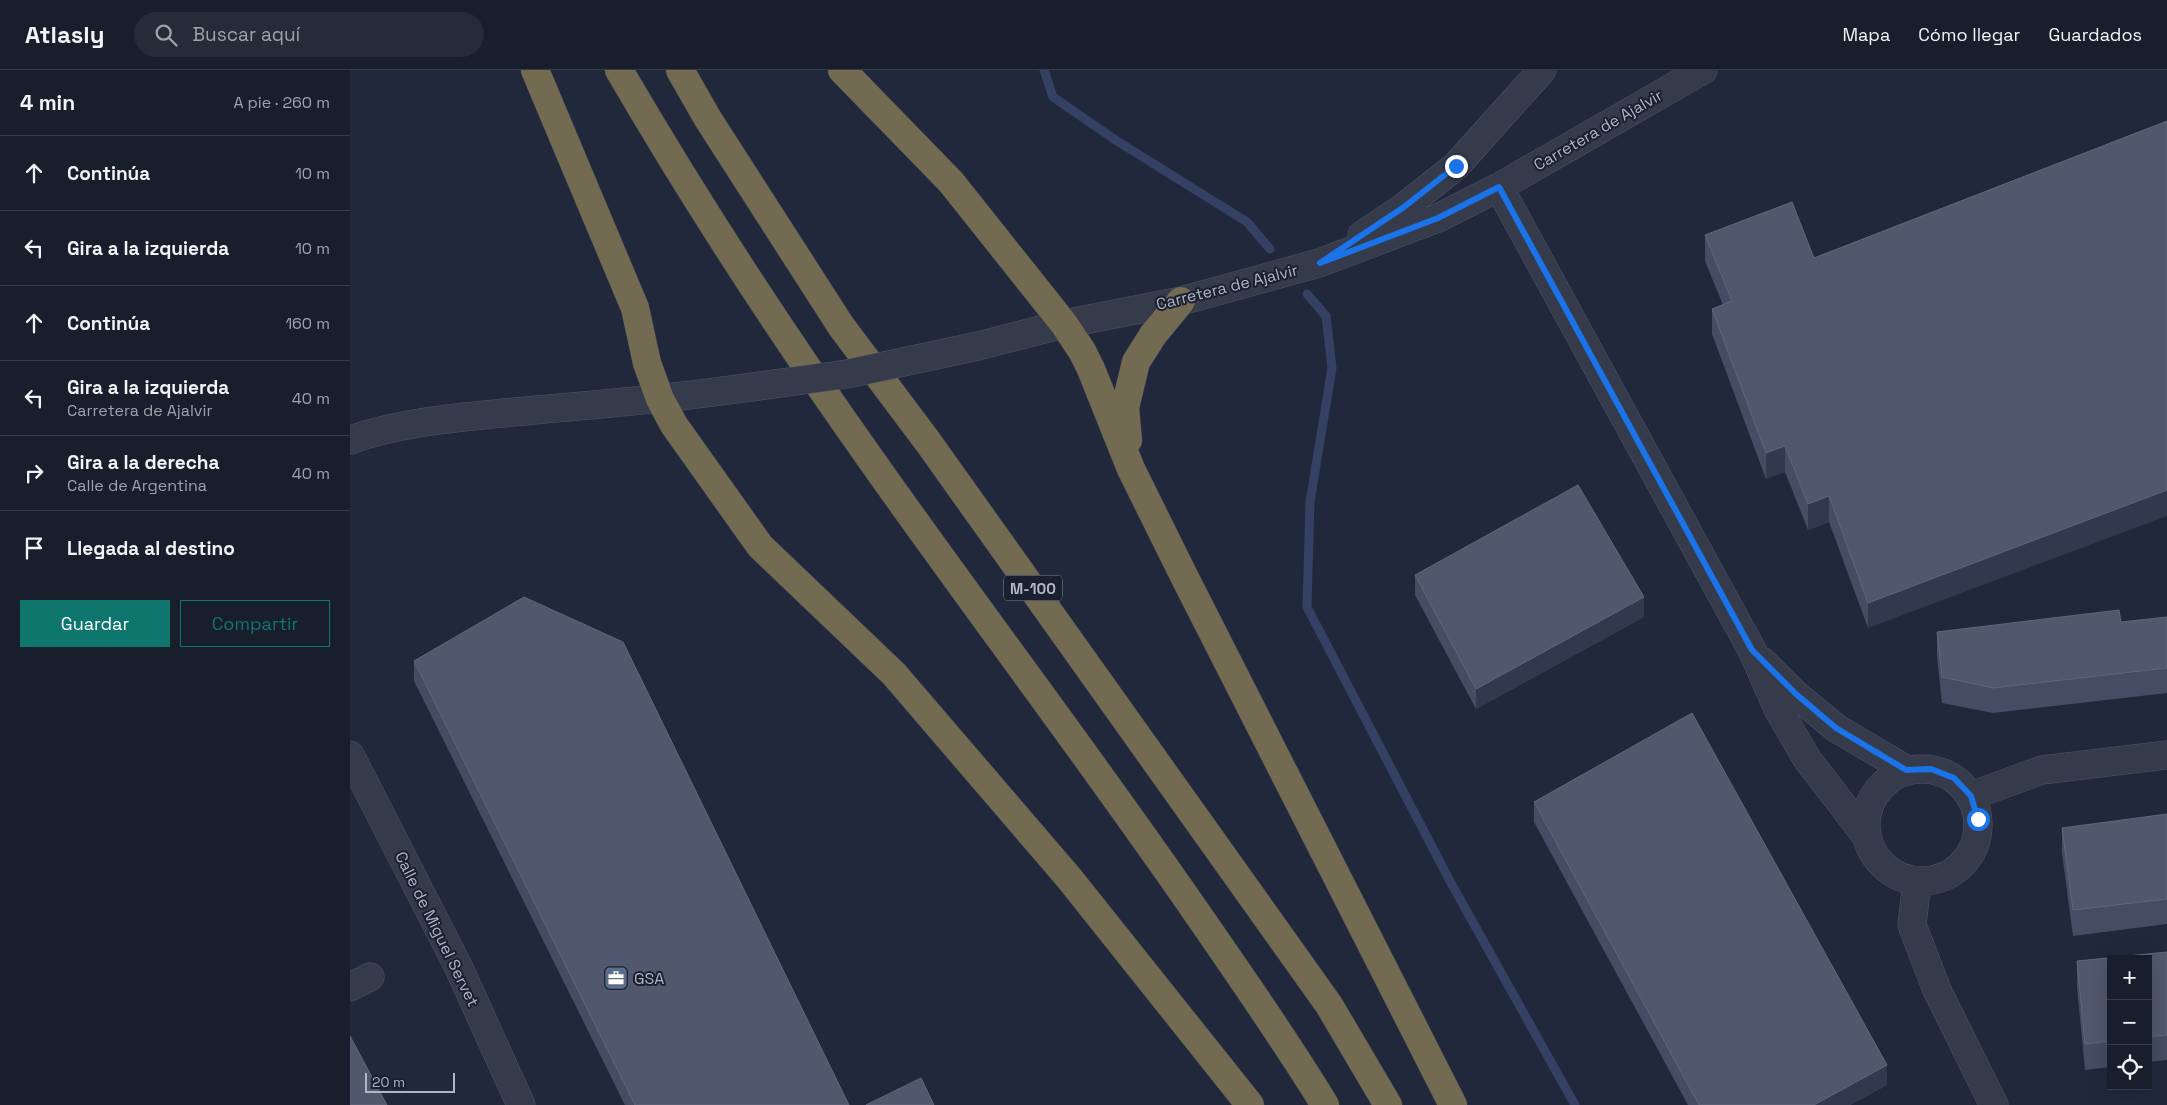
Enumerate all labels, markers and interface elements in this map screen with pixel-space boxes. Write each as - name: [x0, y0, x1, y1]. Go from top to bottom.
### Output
- search box: [134, 12, 484, 57]
- text: Atlasly: [25, 19, 104, 50]
- icon: search: [152, 21, 180, 49]
- text: Buscar aquí: [192, 22, 300, 47]
- text: Mapa: [1842, 23, 1890, 46]
- text: Cómo llegar: [1918, 23, 2020, 46]
- text: Guardados: [2048, 23, 2142, 46]
- street label: Carretera de Ajalvir: [1530, 85, 1666, 175]
- text: 4 min: [20, 89, 75, 116]
- text: A pie · 260 m: [234, 92, 330, 113]
- route end: [1445, 155, 1468, 178]
- icon: ahead: [20, 159, 48, 187]
- text: Continúa: [67, 161, 150, 186]
- text: 10 m: [295, 163, 330, 184]
- icon: left: [20, 234, 48, 262]
- text: Gira a la izquierda: [67, 236, 229, 261]
- text: 10 m: [295, 238, 330, 259]
- street label: Carretera de Ajalvir: [1154, 259, 1300, 315]
- icon: ahead: [20, 309, 48, 337]
- text: Continúa: [67, 311, 150, 336]
- text: 160 m: [285, 313, 330, 334]
- text: Gira a la izquierda: [67, 375, 229, 400]
- icon: left: [20, 384, 48, 412]
- text: 40 m: [292, 388, 330, 409]
- text: Carretera de Ajalvir: [67, 400, 212, 421]
- text: Gira a la derecha: [67, 450, 219, 475]
- icon: right: [20, 459, 48, 487]
- text: 40 m: [292, 463, 330, 484]
- text: Calle de Argentina: [67, 475, 207, 496]
- icon: arrive: [20, 534, 48, 562]
- text: Llegada al destino: [67, 536, 235, 561]
- road number: M-100: [1004, 576, 1062, 600]
- button: Guardar: [20, 600, 170, 647]
- button: Compartir: [180, 600, 330, 647]
- route start: [1967, 808, 1990, 831]
- street label: Calle de Miguel Servet: [390, 848, 484, 1010]
- map controls: [2107, 955, 2152, 1090]
- button: +: [2107, 955, 2152, 1000]
- office icon: GSA: [603, 965, 629, 991]
- place label: GSA: [634, 968, 664, 989]
- button: −: [2107, 1000, 2152, 1045]
- button: locate: [2107, 1045, 2152, 1090]
- scale bar: [365, 1070, 455, 1093]
- text: 20 m: [372, 1073, 405, 1091]

